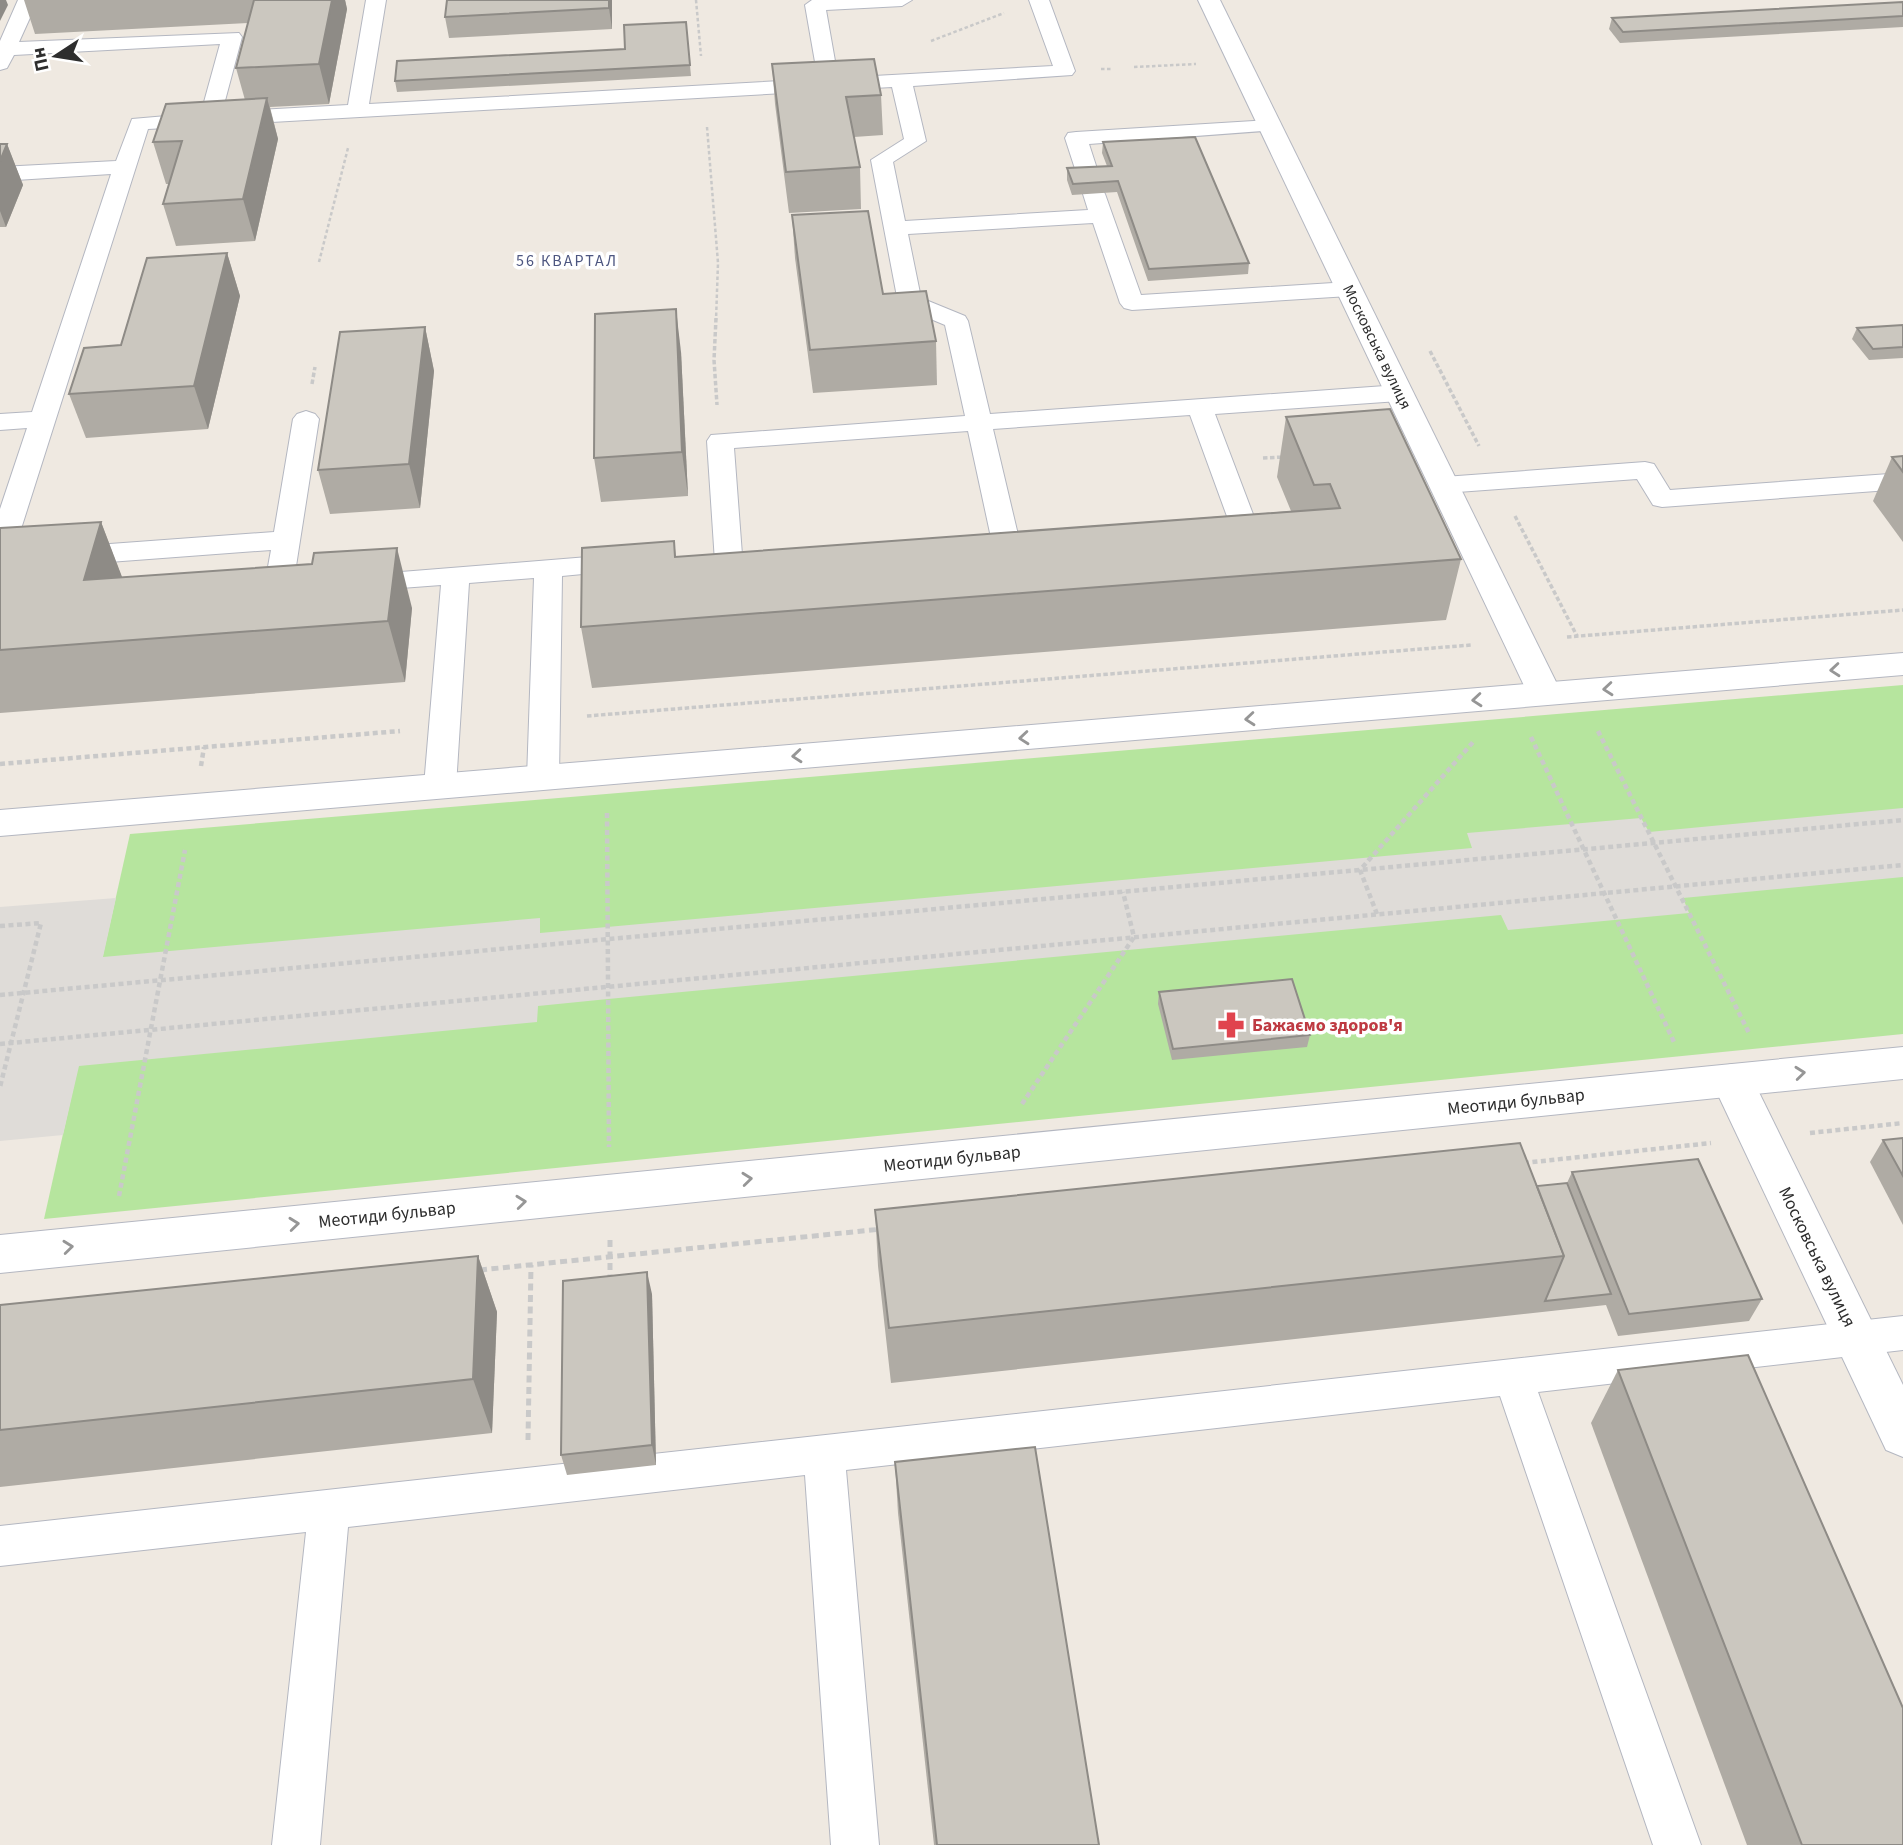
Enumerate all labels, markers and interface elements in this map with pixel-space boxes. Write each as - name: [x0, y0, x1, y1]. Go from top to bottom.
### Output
- north arrow: [21, 21, 91, 91]
- text: Пн: [25, 45, 57, 74]
- district label: 56 КВАРТАЛ: [516, 250, 618, 272]
- street label: Московська вулиця: [1337, 281, 1417, 413]
- one-way arrow: [1829, 662, 1840, 677]
- one-way arrow: [1602, 681, 1613, 696]
- one-way arrow: [1471, 692, 1482, 707]
- one-way arrow: [1245, 711, 1256, 726]
- one-way arrow: [1018, 730, 1029, 745]
- one-way arrow: [791, 748, 802, 763]
- pharmacy icon: Бажаємо здоров'я: [1216, 1010, 1246, 1040]
- place label: Бажаємо здоров'я: [1252, 1013, 1403, 1038]
- one-way arrow: [1794, 1066, 1806, 1081]
- street label: Меотиди бульвар: [1446, 1082, 1586, 1122]
- street label: Меотиди бульвар: [882, 1139, 1022, 1179]
- one-way arrow: [742, 1172, 753, 1187]
- street label: Московська вулиця: [1772, 1183, 1862, 1331]
- one-way arrow: [515, 1194, 526, 1209]
- street label: Меотиди бульвар: [317, 1195, 457, 1235]
- one-way arrow: [288, 1217, 300, 1232]
- one-way arrow: [63, 1240, 74, 1255]

